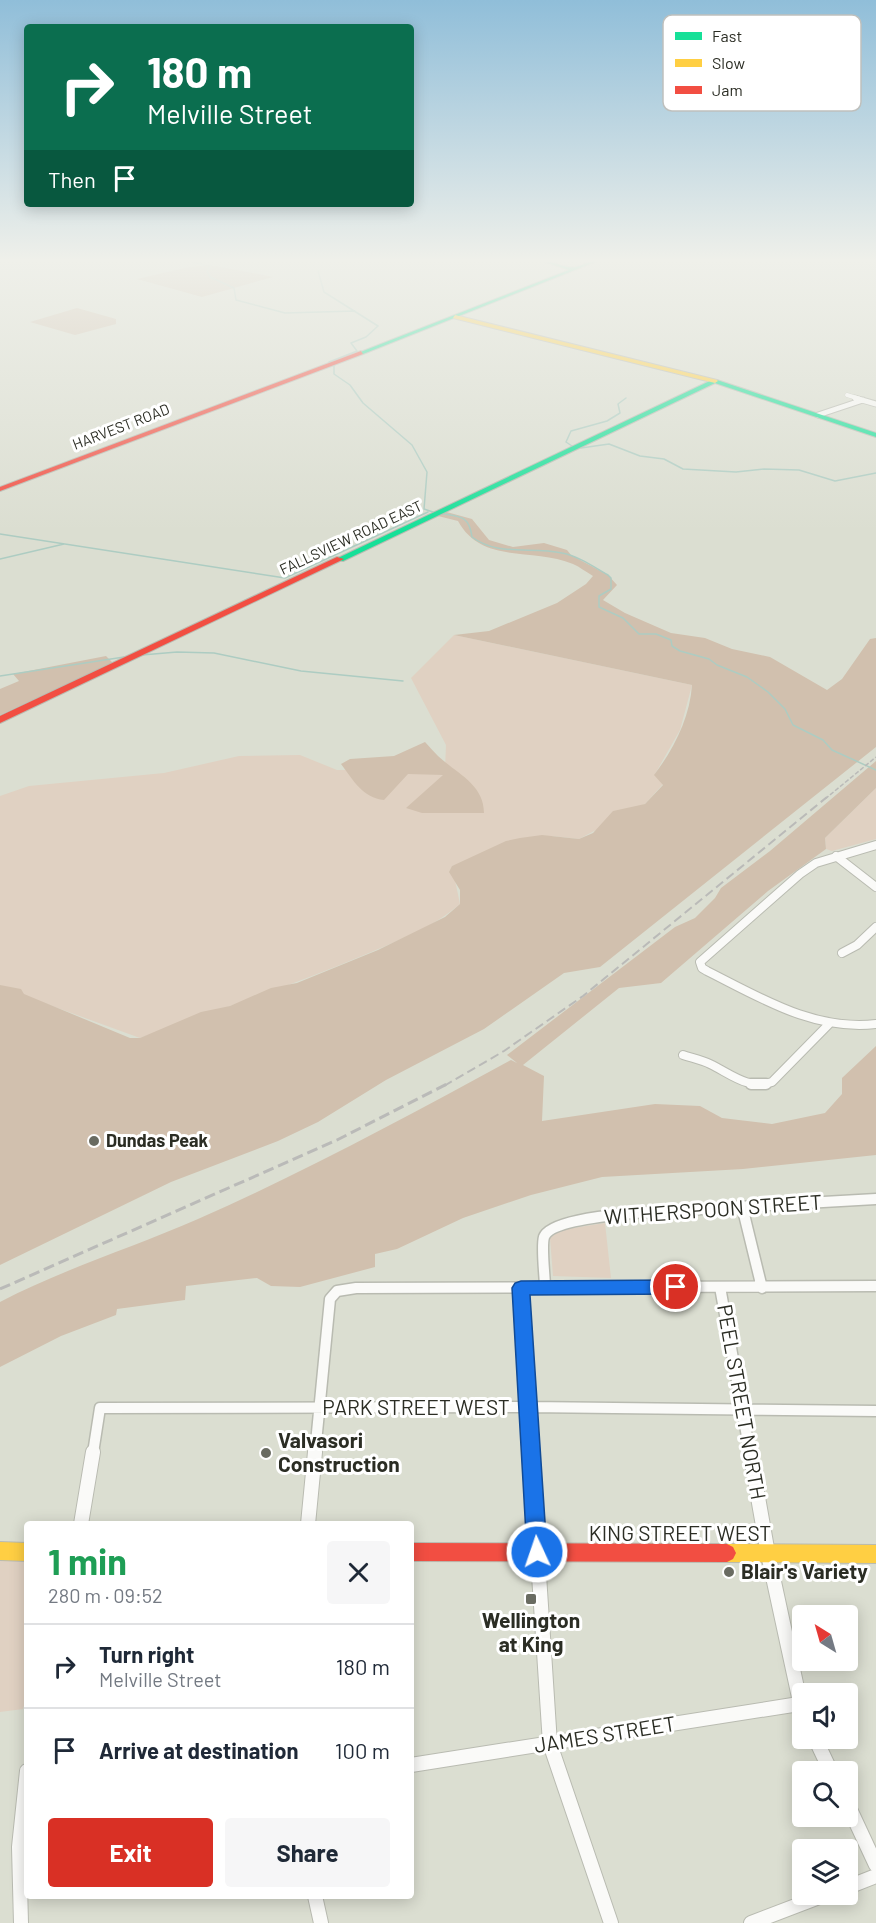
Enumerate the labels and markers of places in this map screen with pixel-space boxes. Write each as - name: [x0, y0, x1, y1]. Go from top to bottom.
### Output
- place label: Dundas Peak: [106, 1129, 208, 1151]
- marker: Dundas Peak: [87, 1134, 101, 1148]
- pin: [650, 1261, 701, 1312]
- place label: Valvasori Construction: [278, 1427, 400, 1476]
- marker: Valvasori Construction: [259, 1446, 273, 1460]
- place label: Blair's Variety: [741, 1558, 868, 1583]
- marker: Blair's Variety: [722, 1565, 736, 1579]
- marker: Wellington at King: [524, 1592, 538, 1606]
- place label: Wellington at King: [482, 1607, 580, 1656]

